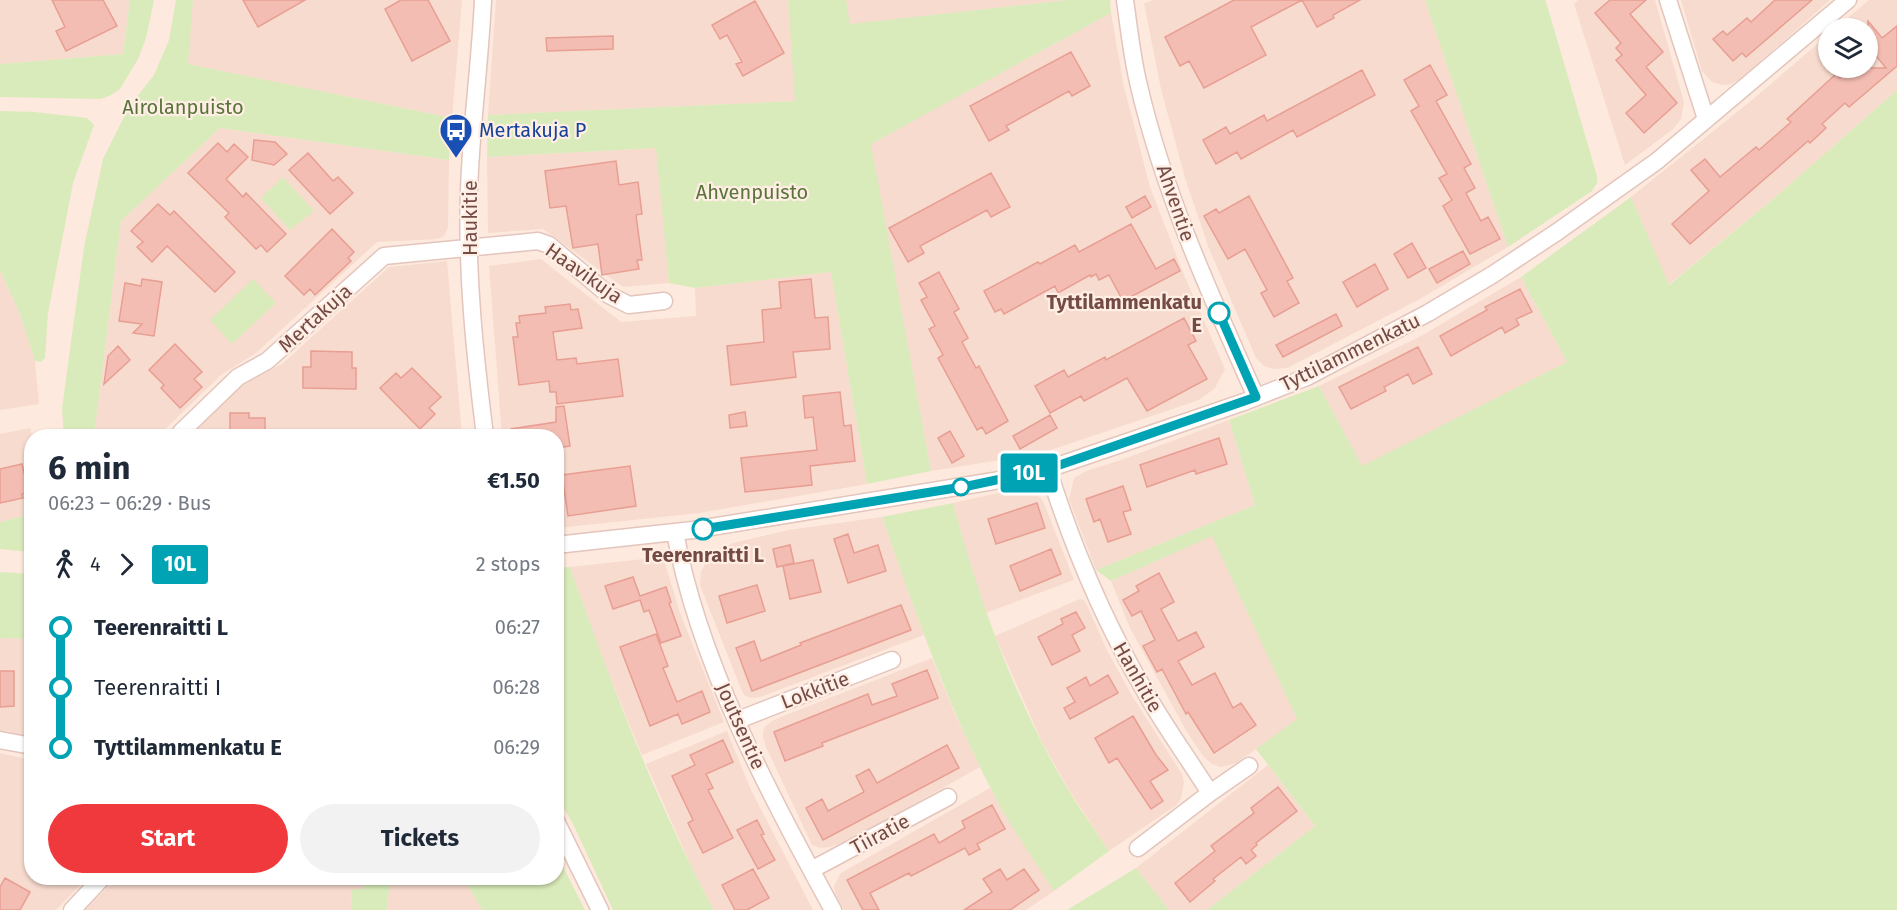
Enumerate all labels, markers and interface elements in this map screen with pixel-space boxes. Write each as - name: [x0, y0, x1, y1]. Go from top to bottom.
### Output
- map controls: [1818, 18, 1878, 78]
- button: layers: [1818, 18, 1878, 78]
- park label: Airolanpuisto: [122, 95, 244, 119]
- bus stop icon: Mertakuja P: [438, 112, 474, 159]
- place label: Mertakuja P: [479, 118, 586, 142]
- street label: Ahventie: [1152, 162, 1200, 244]
- street label: Haukitie: [458, 180, 482, 256]
- park label: Ahvenpuisto: [696, 180, 808, 204]
- street label: Haavikuja: [541, 238, 627, 308]
- street label: Mertakuja: [273, 279, 357, 357]
- place label: Tyttilammenkatu E: [1047, 290, 1202, 337]
- marker: Tyttilammenkatu E: [1208, 302, 1230, 324]
- street label: Tyttilammenkatu: [1276, 308, 1424, 396]
- text: 6 min: [48, 448, 131, 488]
- line badge: 10L: [994, 454, 1064, 492]
- text: 10L: [1013, 460, 1045, 486]
- text: €1.50: [487, 467, 540, 494]
- unlabelled marker: [952, 478, 970, 496]
- text: 06:23 – 06:29 · Bus: [48, 491, 211, 515]
- marker: Teerenraitti L: [692, 518, 714, 540]
- place label: Teerenraitti L: [642, 543, 764, 567]
- icon: walk: [48, 548, 81, 581]
- icon: forward: [110, 548, 143, 581]
- text: 10L: [164, 551, 196, 577]
- text: 4: [90, 552, 101, 576]
- text: 2 stops: [476, 552, 540, 576]
- text: Teerenraitti L: [94, 614, 228, 641]
- text: 06:27: [495, 615, 540, 639]
- street label: Hanhitie: [1108, 638, 1168, 716]
- street label: Lokkitie: [778, 666, 852, 714]
- text: Teerenraitti I: [94, 674, 221, 701]
- text: 06:28: [492, 675, 540, 699]
- street label: Joutsentie: [711, 679, 771, 773]
- text: Tyttilammenkatu E: [94, 734, 282, 761]
- text: 06:29: [493, 735, 540, 759]
- button: Start: [48, 804, 288, 873]
- button: Tickets: [300, 804, 540, 873]
- street label: Tiiratie: [846, 809, 914, 859]

